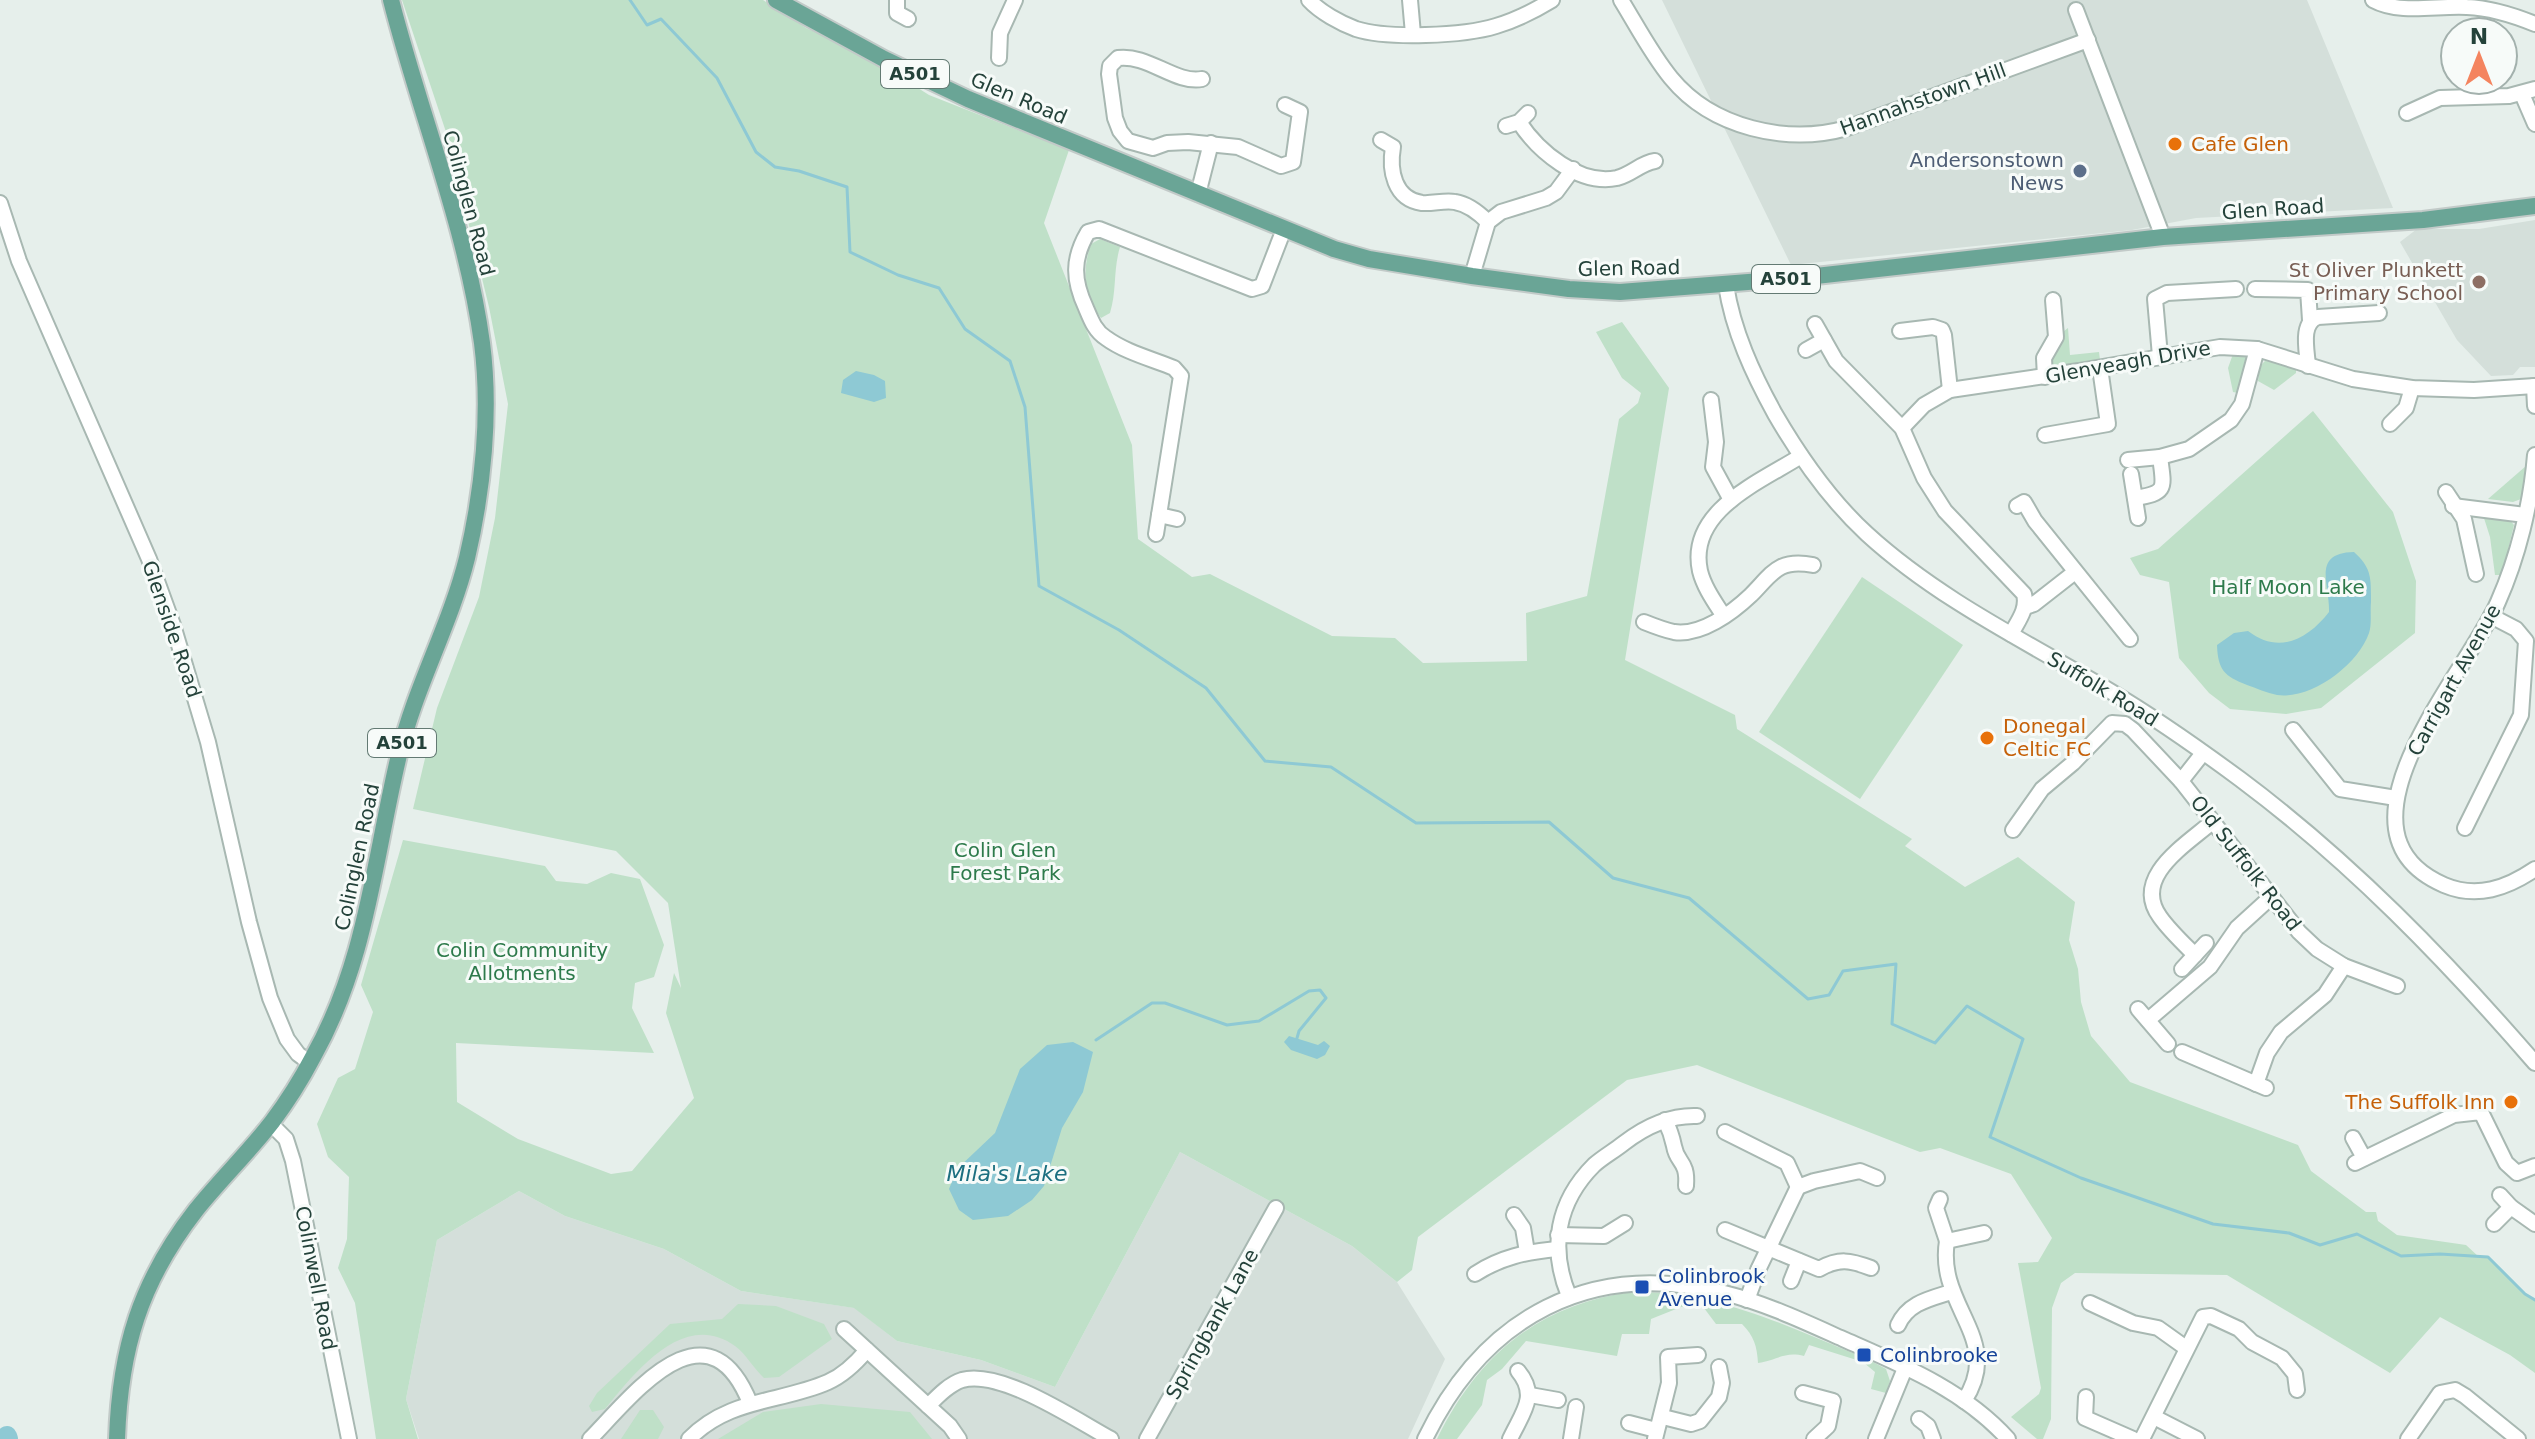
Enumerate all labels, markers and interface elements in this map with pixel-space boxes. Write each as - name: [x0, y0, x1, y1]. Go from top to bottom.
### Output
- north arrow: [2439, 16, 2519, 96]
- text: N: [2470, 24, 2488, 49]
- street label: Hannahstown Hill: [1837, 58, 2009, 140]
- road number: A501: [881, 60, 949, 88]
- street label: Glen Road: [967, 67, 1071, 129]
- street label: Colinglen Road: [438, 128, 500, 278]
- place label: Cafe Glen: [2191, 132, 2289, 156]
- marker: Cafe Glen: [2166, 135, 2184, 153]
- place label: Andersonstown News: [1910, 148, 2064, 195]
- marker: Andersonstown News: [2071, 162, 2089, 180]
- street label: Glen Road: [2221, 193, 2325, 225]
- street label: Glen Road: [1578, 255, 1680, 281]
- place label: St Oliver Plunkett Primary School: [2289, 258, 2463, 305]
- road number: A501: [1752, 265, 1820, 293]
- marker: St Oliver Plunkett Primary School: [2470, 273, 2488, 291]
- street label: Glenveagh Drive: [2043, 336, 2213, 388]
- street label: Glenside Road: [137, 557, 207, 701]
- park label: Half Moon Lake: [2211, 575, 2365, 599]
- street label: Carrigart Avenue: [2402, 600, 2506, 760]
- street label: Suffolk Road: [2043, 647, 2163, 731]
- place label: Donegal Celtic FC: [2003, 714, 2091, 761]
- road number: A501: [368, 729, 436, 757]
- marker: Donegal Celtic FC: [1978, 729, 1996, 747]
- street label: Colinglen Road: [330, 781, 384, 933]
- street label: Old Suffolk Road: [2186, 790, 2306, 936]
- park label: Colin Glen Forest Park: [950, 838, 1061, 885]
- park label: Colin Community Allotments: [436, 938, 608, 985]
- place label: The Suffolk Inn: [2344, 1090, 2495, 1114]
- marker: The Suffolk Inn: [2502, 1093, 2520, 1111]
- water label: Mila's Lake: [946, 1161, 1068, 1186]
- street label: Colinwell Road: [290, 1204, 342, 1352]
- street label: Springbank Lane: [1161, 1244, 1263, 1404]
- place label: Colinbrook Avenue: [1658, 1264, 1765, 1311]
- marker: Colinbrook Avenue: [1633, 1278, 1651, 1296]
- place label: Colinbrooke: [1880, 1343, 1998, 1367]
- marker: Colinbrooke: [1855, 1346, 1873, 1364]

